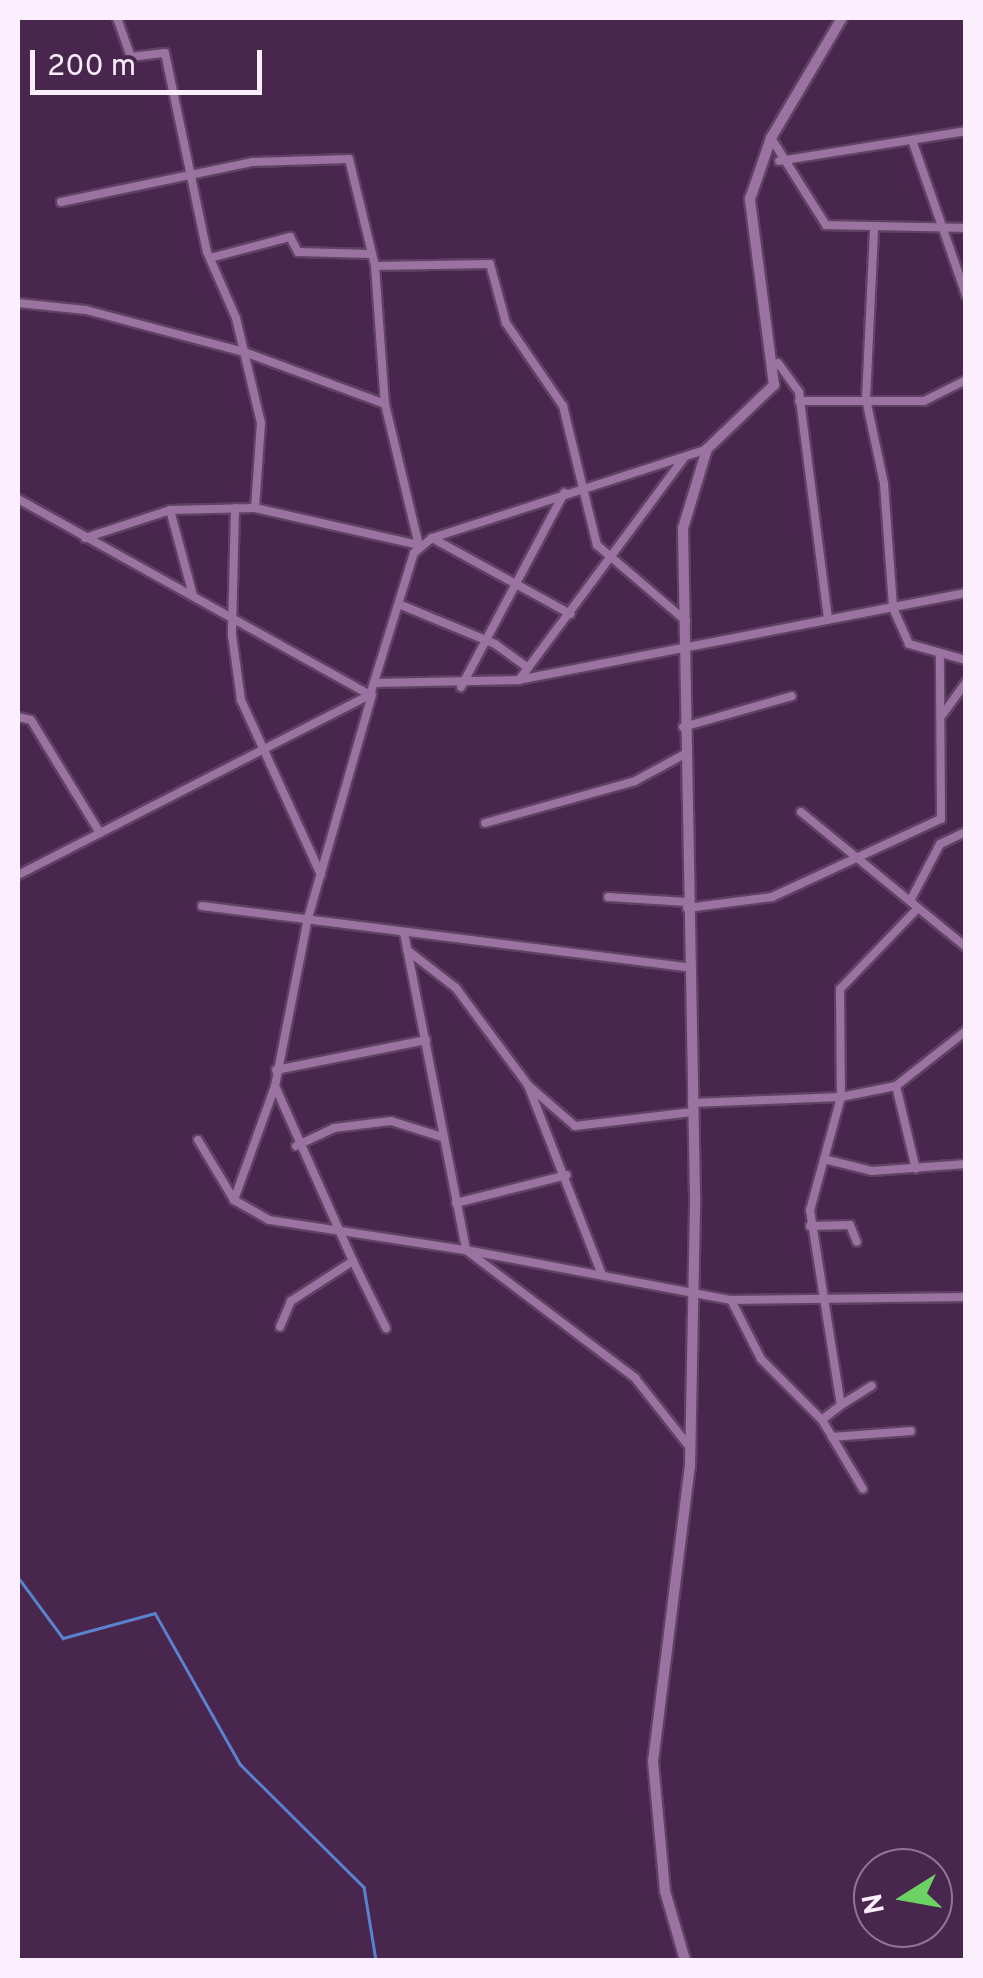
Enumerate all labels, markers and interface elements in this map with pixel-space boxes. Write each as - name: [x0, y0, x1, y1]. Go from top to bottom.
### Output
- scale bar: [35, 30, 268, 92]
- text: 200 m: [47, 49, 136, 86]
- north arrow: [853, 1848, 953, 1948]
- text: N: [856, 1890, 895, 1917]

